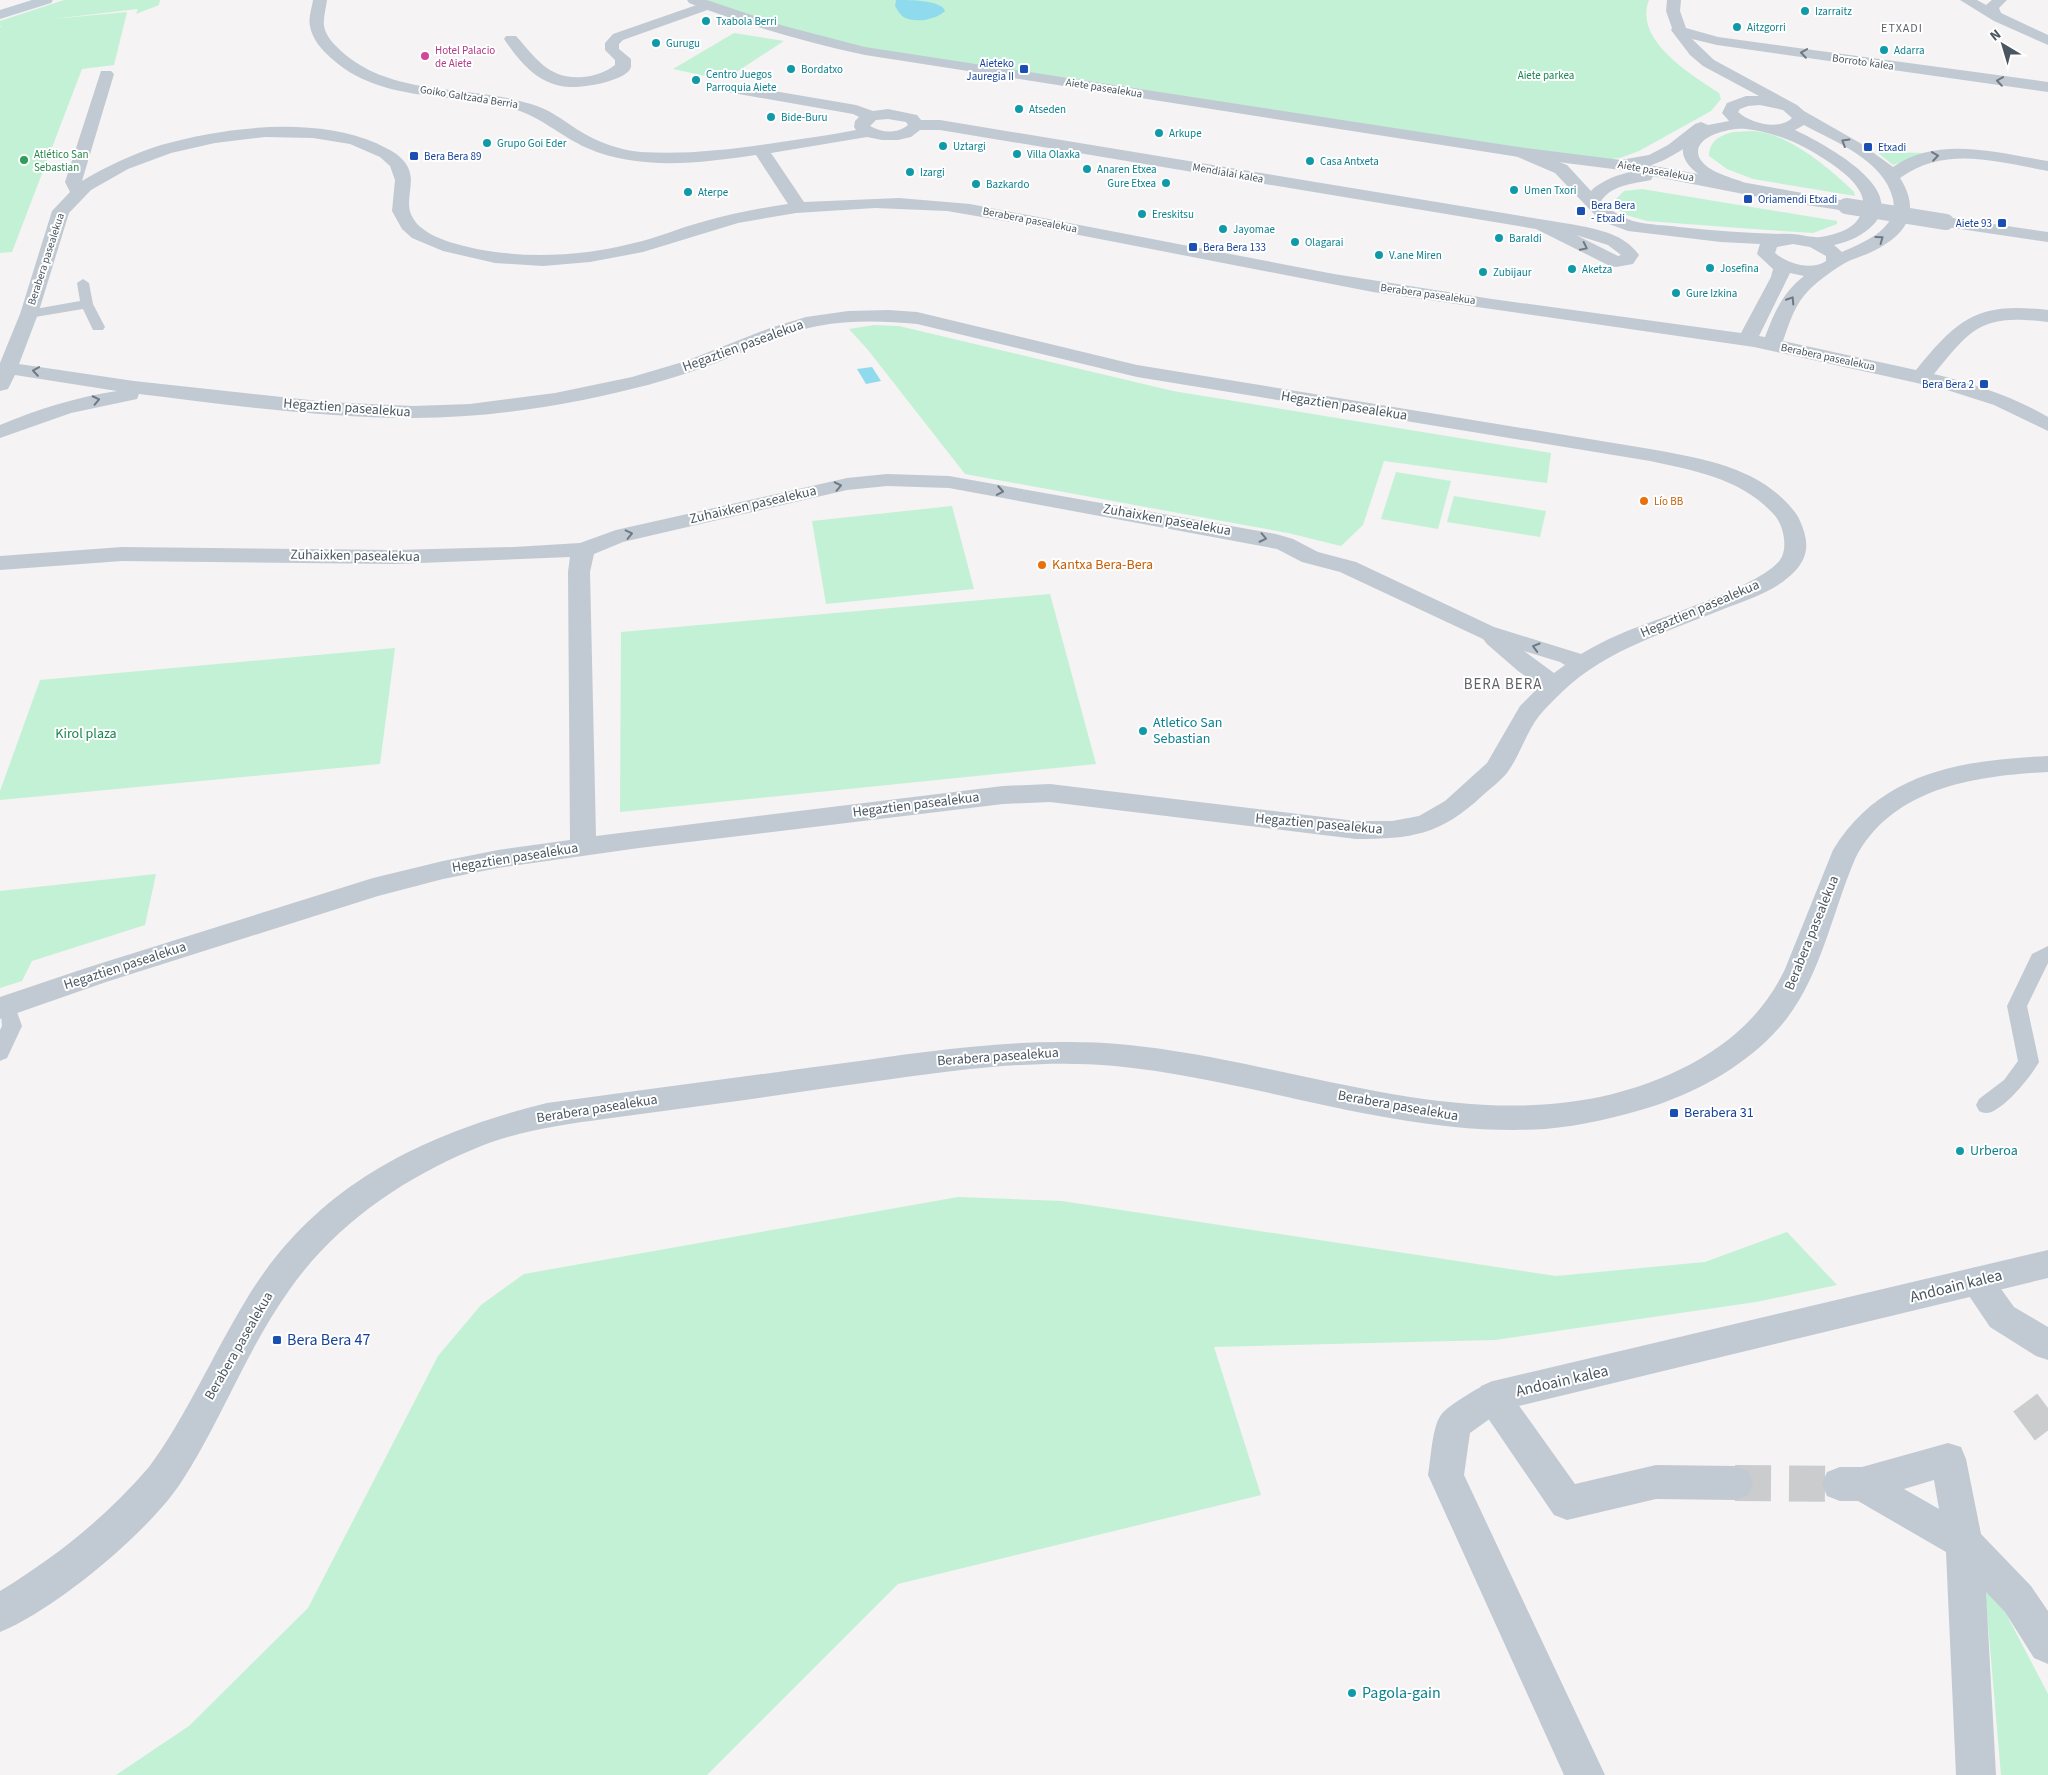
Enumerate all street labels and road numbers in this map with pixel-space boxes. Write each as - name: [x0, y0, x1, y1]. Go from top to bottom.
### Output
- street label: Borroto kalea: [1831, 50, 1895, 74]
- street label: Aiete pasealekua: [1065, 75, 1143, 101]
- street label: Goiko Galtzada Berria: [419, 82, 519, 112]
- street label: Aiete pasealekua: [1617, 157, 1695, 185]
- street label: Mendialai kalea: [1191, 159, 1265, 187]
- street label: Berabera pasealekua: [981, 203, 1079, 237]
- street label: Berabera pasealekua: [24, 211, 68, 307]
- street label: Berabera pasealekua: [1379, 280, 1477, 308]
- street label: Hegaztien pasealekua: [680, 315, 806, 377]
- street label: Berabera pasealekua: [1780, 340, 1876, 374]
- street label: Hegaztien pasealekua: [1279, 386, 1409, 426]
- street label: Hegaztien pasealekua: [283, 394, 411, 422]
- street label: Zuhaixken pasealekua: [688, 481, 818, 529]
- street label: Zuhaixken pasealekua: [1101, 499, 1233, 541]
- street label: Zuhaixken pasealekua: [290, 545, 420, 567]
- street label: Hegaztien pasealekua: [1637, 575, 1763, 643]
- street label: Hegaztien pasealekua: [851, 787, 981, 823]
- street label: Hegaztien pasealekua: [1255, 808, 1383, 840]
- street label: Hegaztien pasealekua: [450, 838, 580, 878]
- street label: Berabera pasealekua: [1780, 873, 1844, 993]
- street label: Hegaztien pasealekua: [61, 937, 189, 995]
- street label: Berabera pasealekua: [936, 1043, 1060, 1071]
- street label: Berabera pasealekua: [1336, 1086, 1460, 1126]
- street label: Berabera pasealekua: [535, 1090, 659, 1128]
- street label: Andoain kalea: [1908, 1264, 2004, 1308]
- street label: Berabera pasealekua: [200, 1288, 278, 1404]
- street label: Andoain kalea: [1514, 1360, 1610, 1402]

